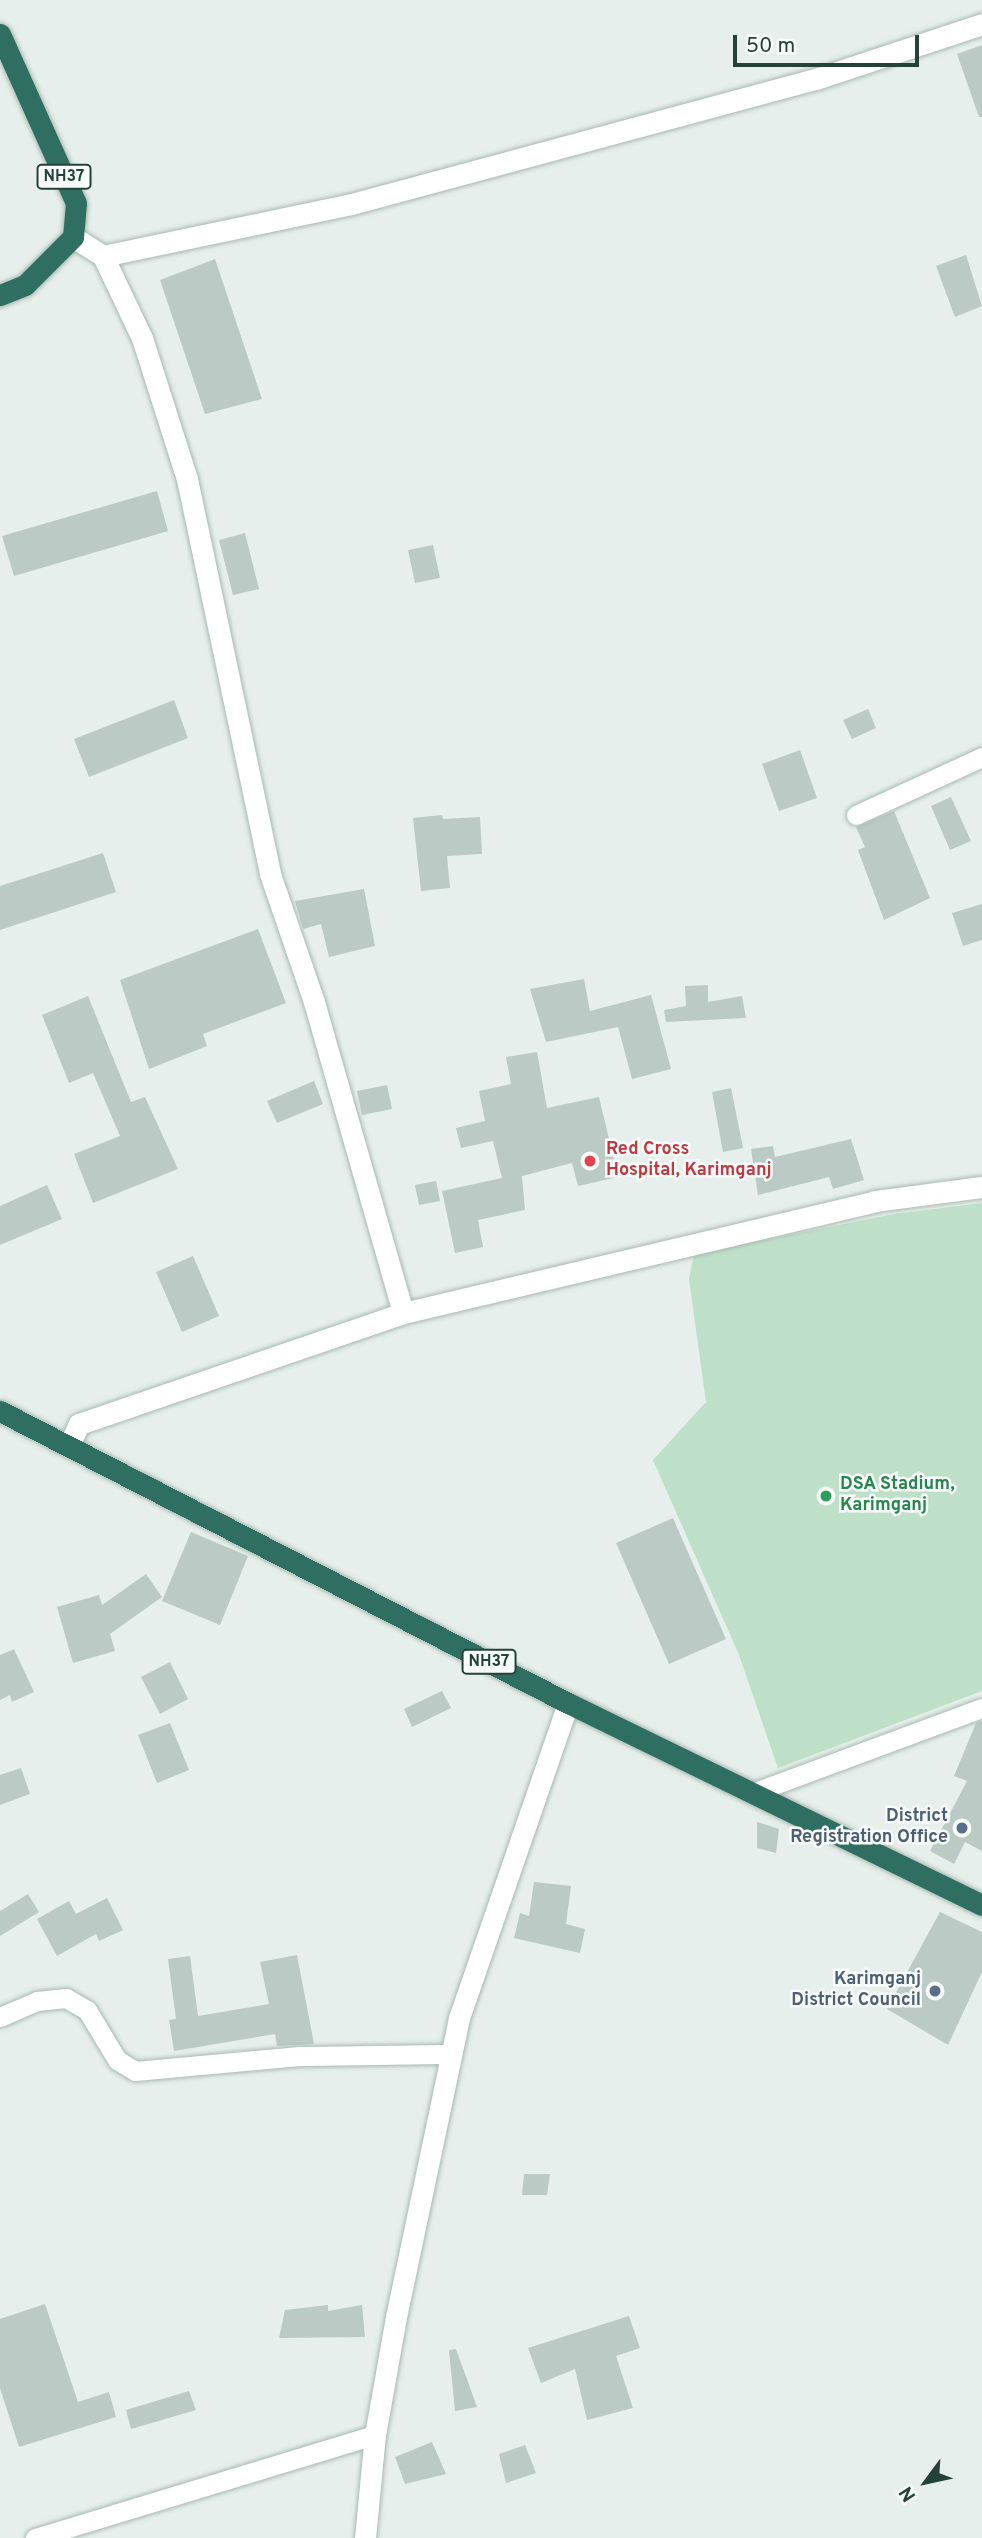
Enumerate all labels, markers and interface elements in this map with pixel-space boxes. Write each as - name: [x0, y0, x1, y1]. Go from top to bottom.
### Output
- scale bar: [737, 21, 922, 65]
- text: 50 m: [746, 33, 795, 60]
- road number: NH37: [36, 164, 92, 190]
- place label: Red Cross Hospital, Karimganj: [606, 1140, 772, 1182]
- marker: Red Cross Hospital, Karimganj: [580, 1151, 600, 1171]
- place label: DSA Stadium, Karimganj: [840, 1475, 955, 1518]
- marker: DSA Stadium, Karimganj: [818, 1488, 834, 1504]
- road number: NH37: [461, 1650, 517, 1674]
- place label: District Registration Office: [790, 1807, 948, 1850]
- marker: District Registration Office: [954, 1820, 970, 1836]
- place label: Karimganj District Council: [791, 1970, 921, 2012]
- marker: Karimganj District Council: [927, 1983, 943, 1999]
- north arrow: [891, 2447, 961, 2517]
- text: N: [895, 2481, 922, 2506]

